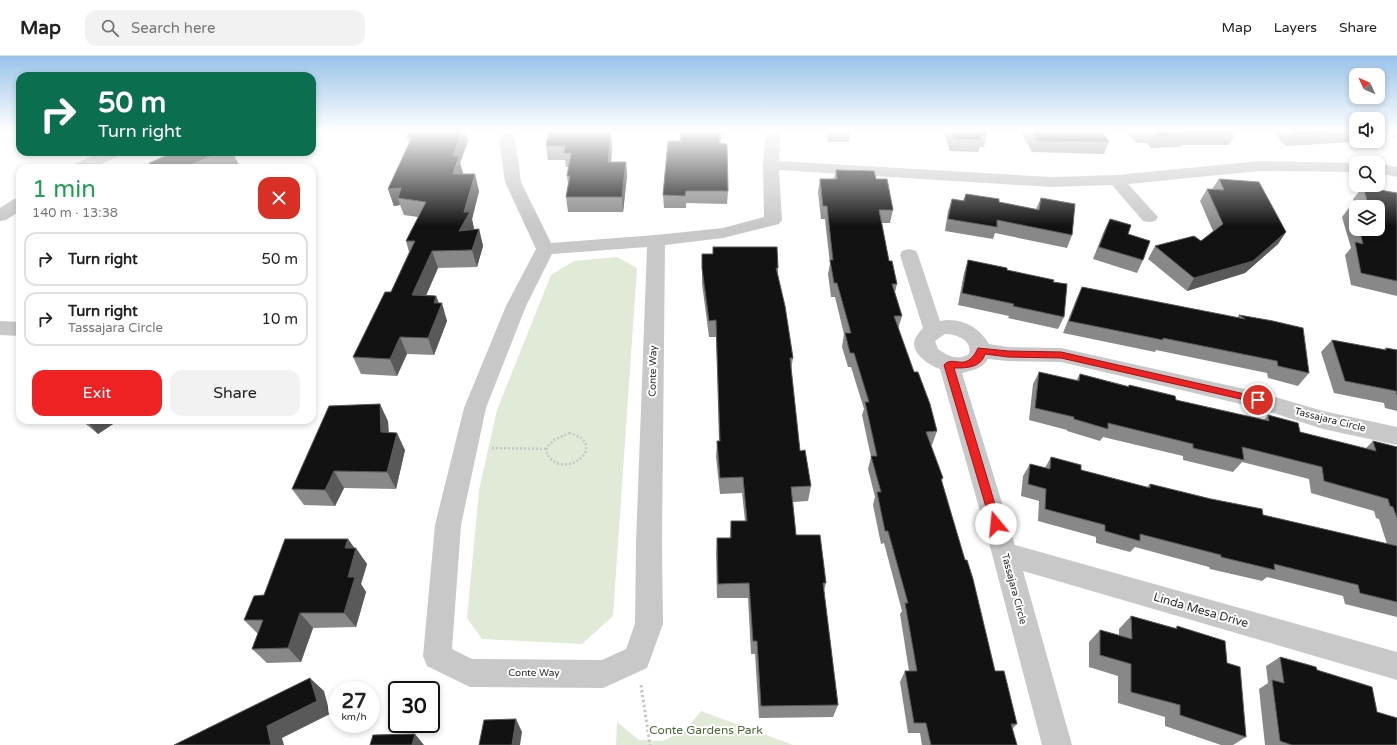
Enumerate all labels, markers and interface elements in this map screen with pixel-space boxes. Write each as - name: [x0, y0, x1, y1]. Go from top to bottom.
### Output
- search box: [85, 10, 365, 46]
- text: Map: [20, 17, 61, 39]
- icon: search: [99, 17, 121, 39]
- text: Search here: [131, 19, 215, 37]
- text: Map: [1222, 19, 1252, 36]
- text: Layers: [1274, 19, 1317, 36]
- text: Share: [1339, 19, 1377, 36]
- north arrow: [1349, 68, 1385, 104]
- map controls: [1349, 68, 1385, 236]
- text: 50 m: [98, 86, 166, 120]
- icon: right: [32, 88, 84, 140]
- button: sound: [1349, 112, 1385, 148]
- text: Turn right: [98, 120, 182, 142]
- button: search: [1349, 156, 1385, 192]
- text: 1 min: [32, 175, 96, 204]
- button: close: [258, 177, 300, 219]
- button: layers: [1349, 200, 1385, 236]
- text: 140 m · 13:38: [32, 205, 118, 221]
- icon: right: [34, 248, 56, 270]
- text: Turn right: [68, 250, 138, 268]
- text: 50 m: [261, 250, 298, 268]
- text: Turn right: [68, 302, 138, 320]
- icon: right: [34, 308, 56, 330]
- text: 10 m: [261, 310, 298, 328]
- text: Tassajara Circle: [68, 320, 163, 336]
- street label: Conte Way: [647, 345, 659, 397]
- button: Exit: [32, 370, 162, 416]
- button: Share: [170, 370, 300, 416]
- pin: [1241, 383, 1275, 417]
- icon: arrive: [1247, 389, 1269, 411]
- street label: Tassajara Circle: [1293, 405, 1367, 435]
- position arrow: [975, 503, 1017, 545]
- street label: Tassajara Circle: [999, 552, 1029, 626]
- street label: Linda Mesa Drive: [1152, 590, 1250, 630]
- street label: Conte Way: [508, 667, 560, 679]
- speed limit sign: 30: [388, 681, 440, 733]
- text: 27: [341, 690, 367, 714]
- text: km/h: [341, 711, 367, 723]
- park label: Conte Gardens Park: [649, 723, 763, 737]

